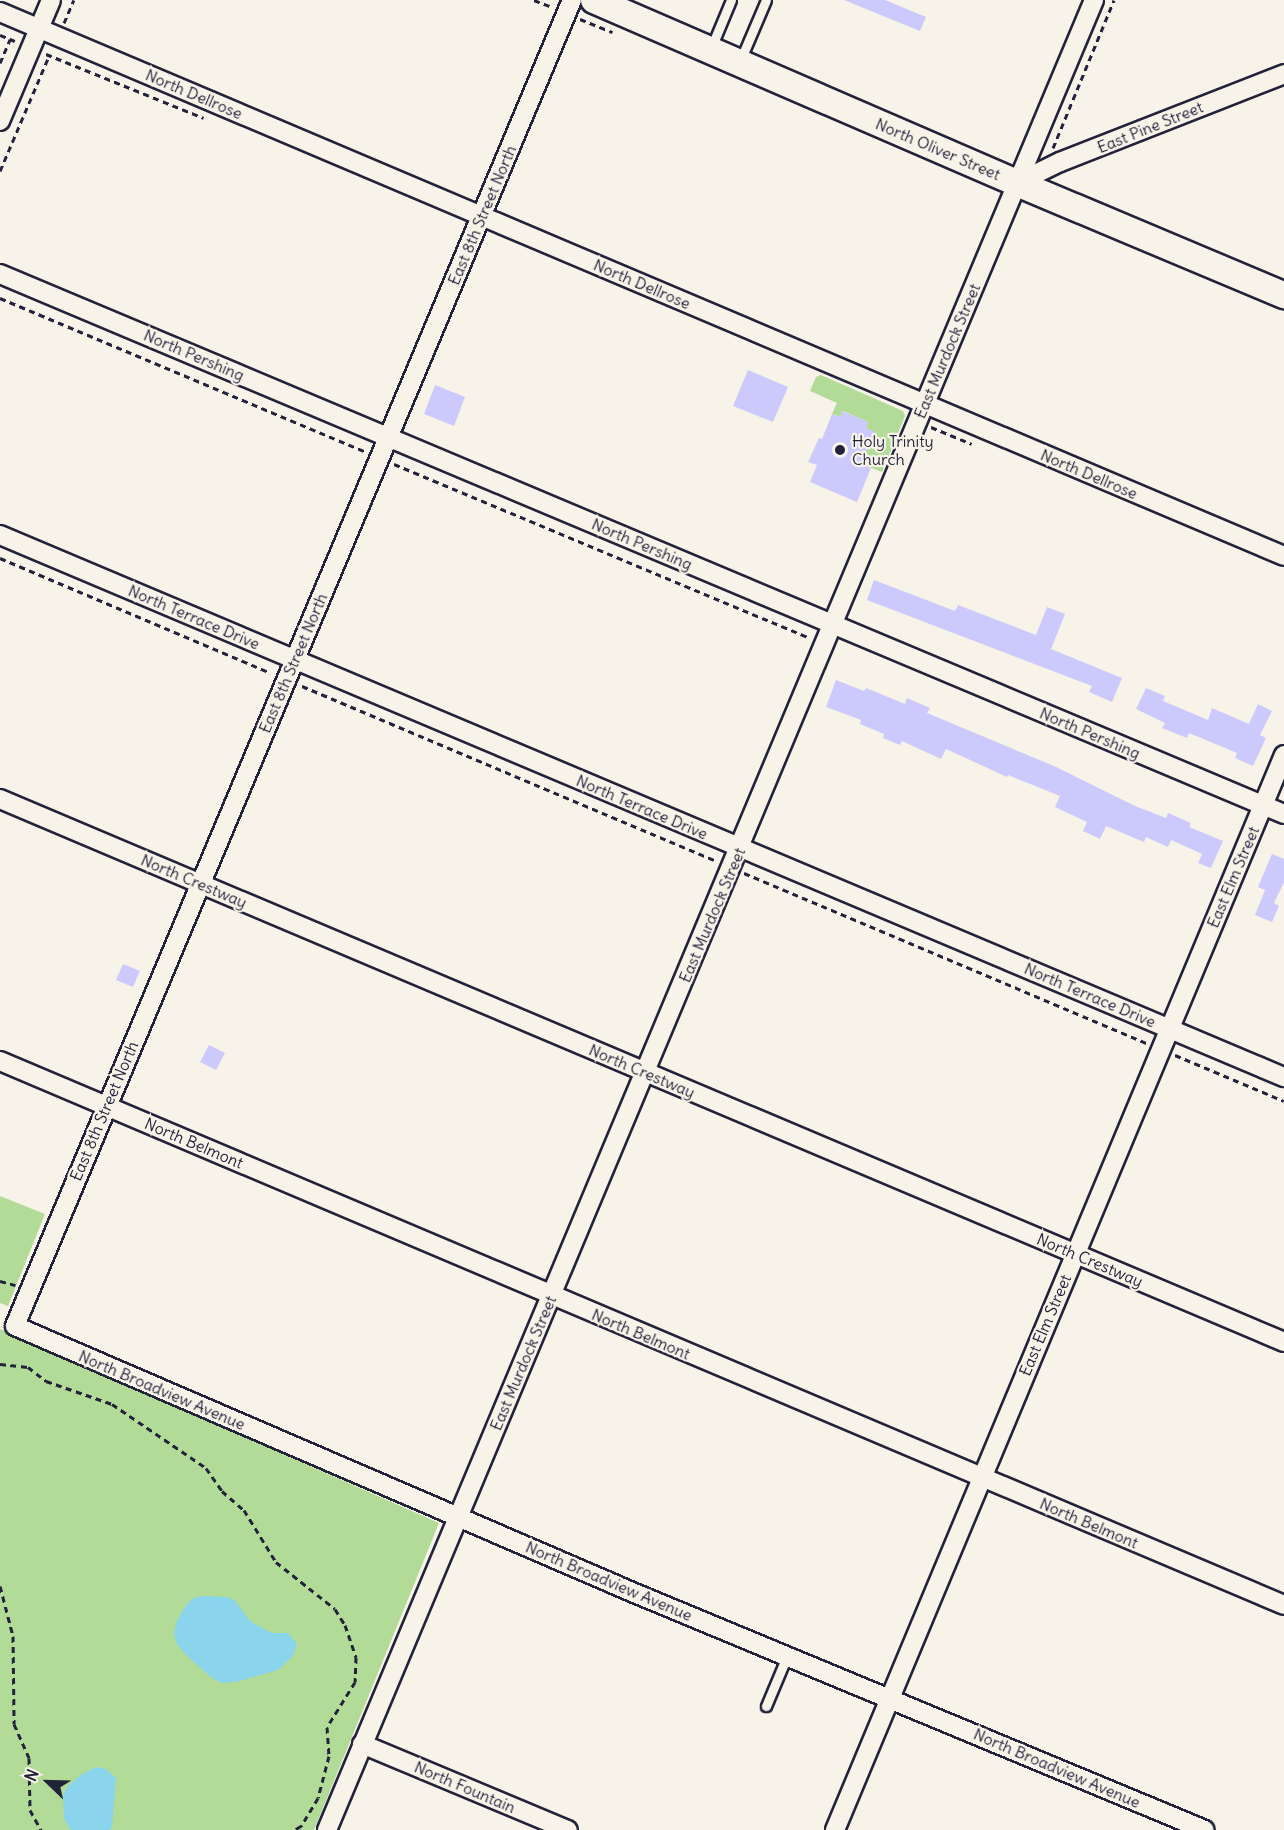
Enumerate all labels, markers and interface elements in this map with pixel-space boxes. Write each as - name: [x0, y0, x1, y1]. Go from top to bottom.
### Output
- street label: North Dellrose: [143, 65, 245, 123]
- street label: East Pine Street: [1094, 97, 1206, 157]
- street label: North Oliver Street: [873, 114, 1003, 184]
- street label: East 8th Street North: [444, 142, 520, 288]
- street label: North Dellrose: [591, 255, 693, 313]
- street label: East Murdock Street: [910, 281, 984, 421]
- street label: North Pershing: [141, 325, 247, 385]
- place label: Holy Trinity Church: [852, 431, 934, 469]
- marker: Holy Trinity Church: [833, 443, 847, 457]
- street label: North Dellrose: [1038, 445, 1140, 503]
- street label: North Pershing: [589, 514, 695, 574]
- street label: North Terrace Drive: [125, 581, 263, 653]
- street label: East 8th Street North: [255, 590, 331, 736]
- street label: North Pershing: [1037, 703, 1143, 763]
- street label: North Terrace Drive: [573, 771, 711, 843]
- street label: East Elm Street: [1203, 823, 1263, 931]
- street label: East Murdock Street: [675, 845, 749, 985]
- street label: North Crestway: [138, 850, 250, 912]
- street label: North Terrace Drive: [1021, 959, 1159, 1031]
- street label: East 8th Street North: [66, 1038, 142, 1184]
- street label: North Crestway: [586, 1040, 698, 1102]
- street label: North Belmont: [142, 1114, 246, 1172]
- street label: North Crestway: [1034, 1229, 1146, 1291]
- street label: East Elm Street: [1015, 1271, 1075, 1379]
- street label: East Murdock Street: [486, 1293, 560, 1433]
- street label: North Belmont: [589, 1305, 693, 1363]
- street label: North Broadview Avenue: [76, 1346, 248, 1434]
- street label: North Belmont: [1037, 1494, 1141, 1552]
- street label: North Broadview Avenue: [523, 1537, 695, 1625]
- street label: North Broadview Avenue: [971, 1724, 1143, 1812]
- north arrow: [18, 1752, 78, 1812]
- street label: North Fountain: [412, 1757, 518, 1817]
- text: N: [20, 1766, 43, 1784]

